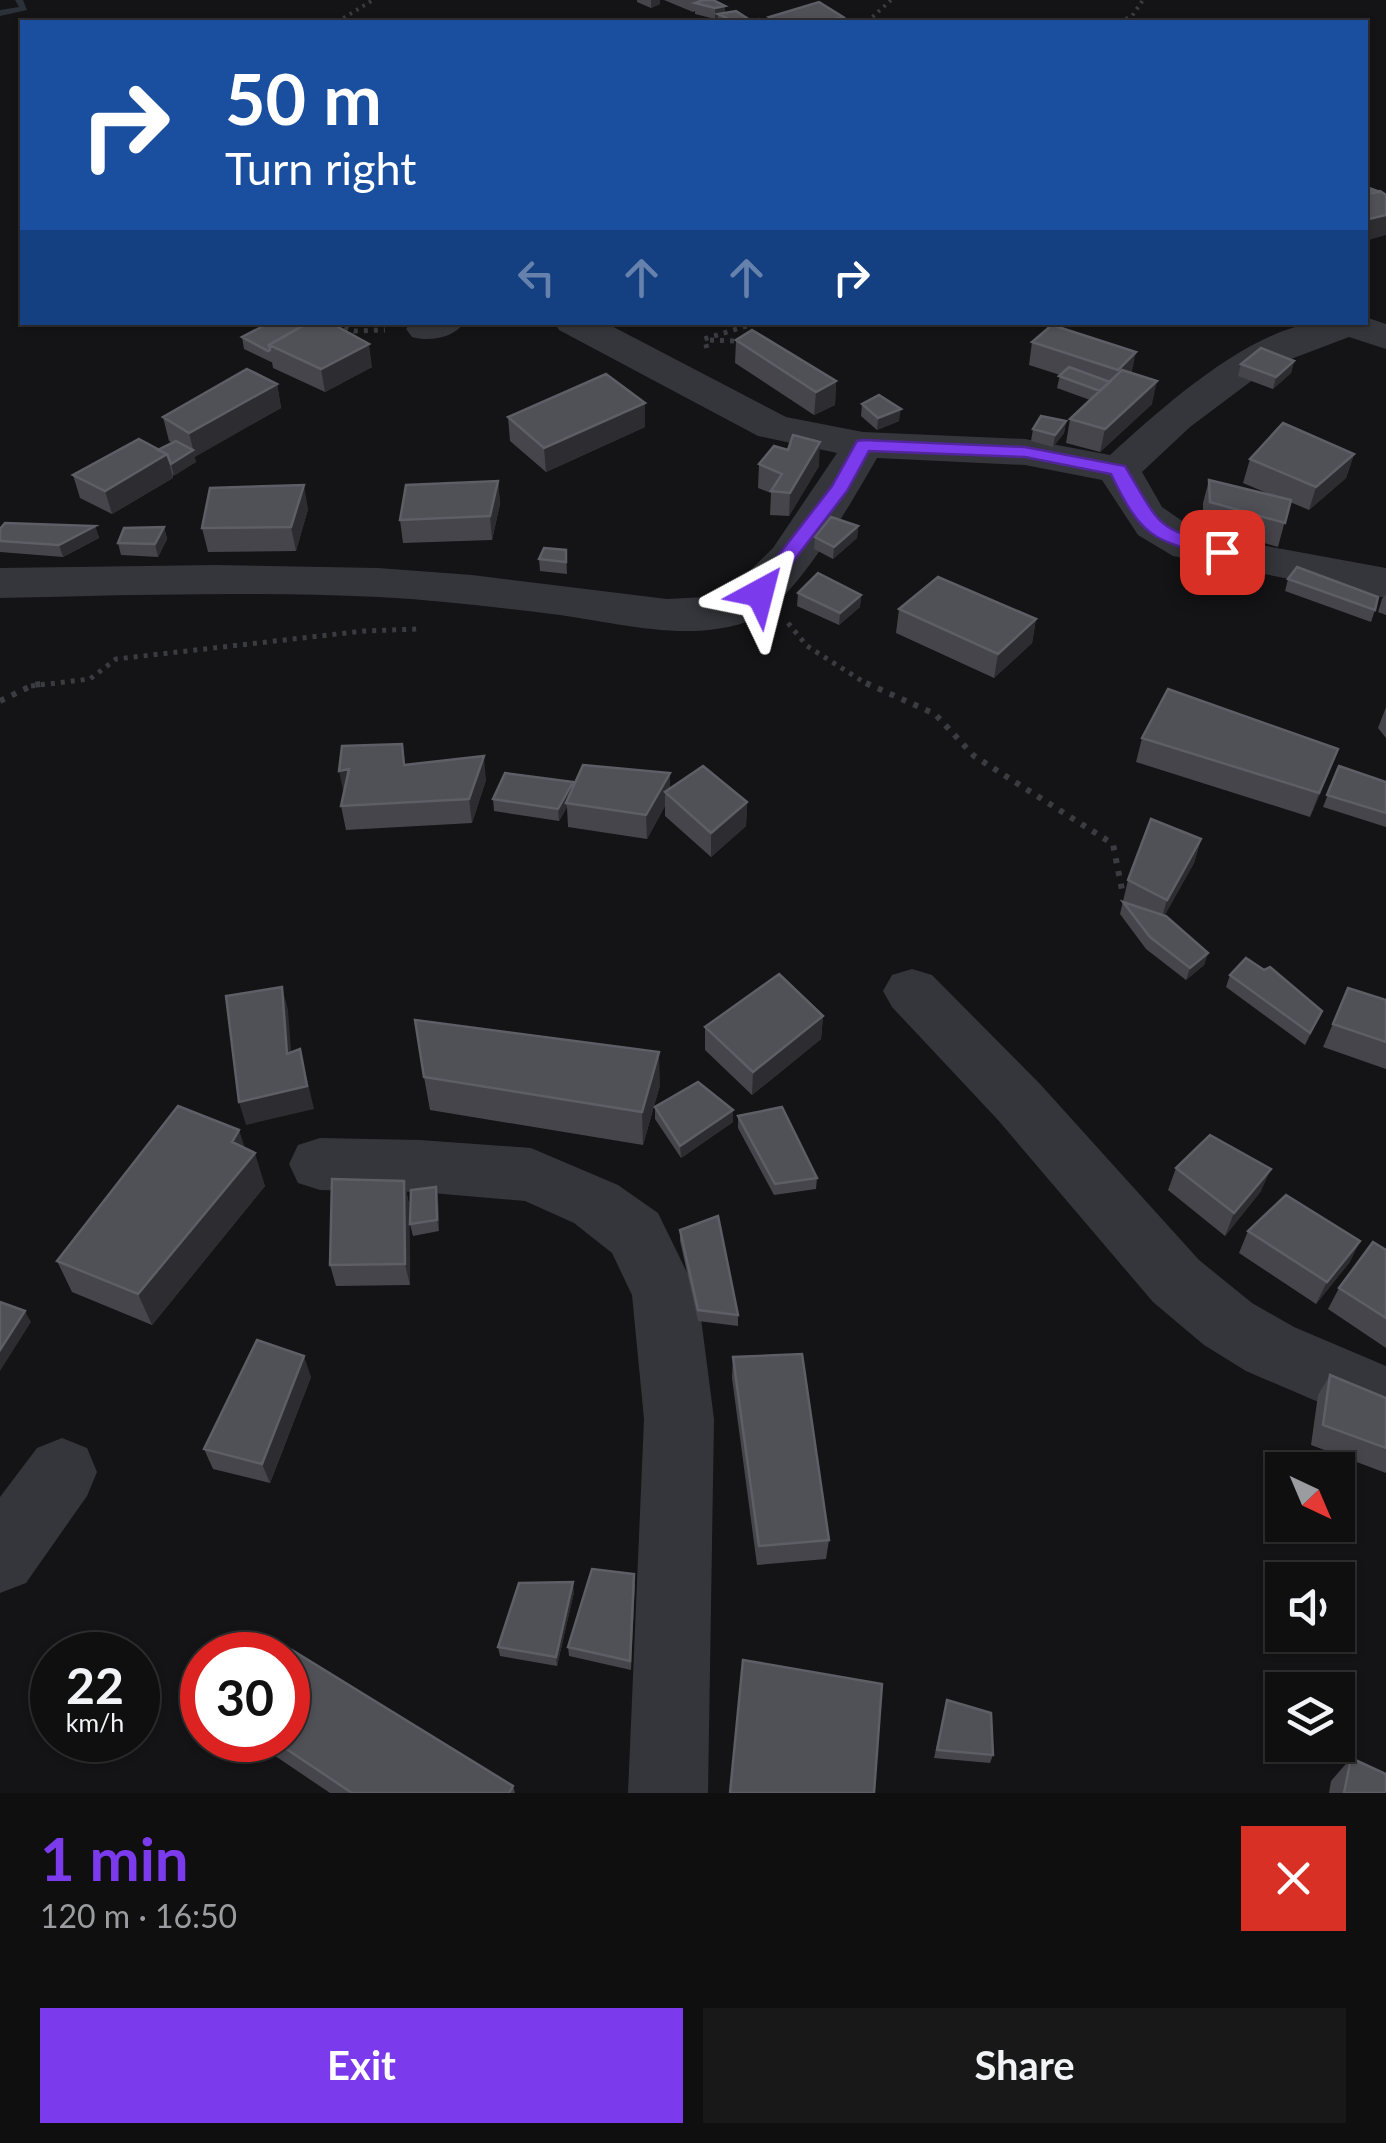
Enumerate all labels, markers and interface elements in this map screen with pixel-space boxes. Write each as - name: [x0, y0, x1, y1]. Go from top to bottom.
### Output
- text: 50 m: [225, 56, 382, 140]
- icon: right: [60, 60, 190, 190]
- text: Turn right: [225, 141, 416, 195]
- icon: left: [509, 250, 564, 305]
- icon: ahead: [614, 250, 669, 305]
- icon: ahead: [719, 250, 774, 305]
- icon: right: [824, 250, 879, 305]
- pin: [1180, 510, 1265, 595]
- icon: arrive: [1195, 525, 1250, 580]
- position arrow: [708, 541, 812, 645]
- north arrow: [1265, 1452, 1355, 1542]
- map controls: [1265, 1452, 1355, 1762]
- button: sound: [1265, 1562, 1355, 1652]
- speed limit sign: 30: [180, 1632, 310, 1762]
- text: 22: [66, 1655, 124, 1715]
- button: layers: [1265, 1672, 1355, 1762]
- text: km/h: [66, 1707, 124, 1737]
- text: 1 min: [40, 1822, 189, 1894]
- button: close: [1241, 1826, 1346, 1931]
- text: 120 m · 16:50: [40, 1896, 237, 1935]
- button: Exit: [40, 2008, 683, 2123]
- button: Share: [703, 2008, 1346, 2123]

